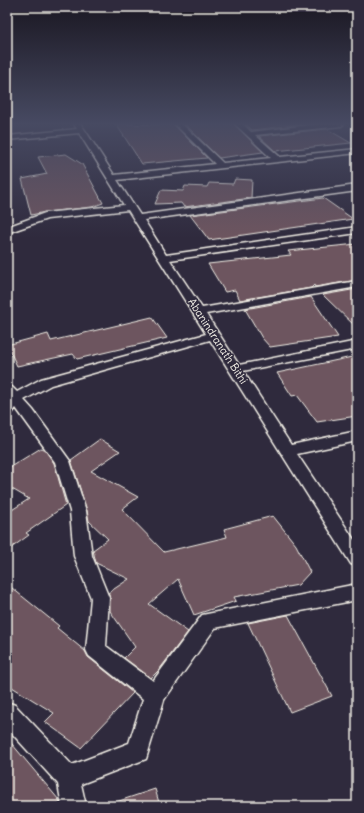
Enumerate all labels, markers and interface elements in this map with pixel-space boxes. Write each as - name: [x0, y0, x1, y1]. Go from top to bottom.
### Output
- street label: Abanindranath Bithi: [185, 296, 251, 386]

